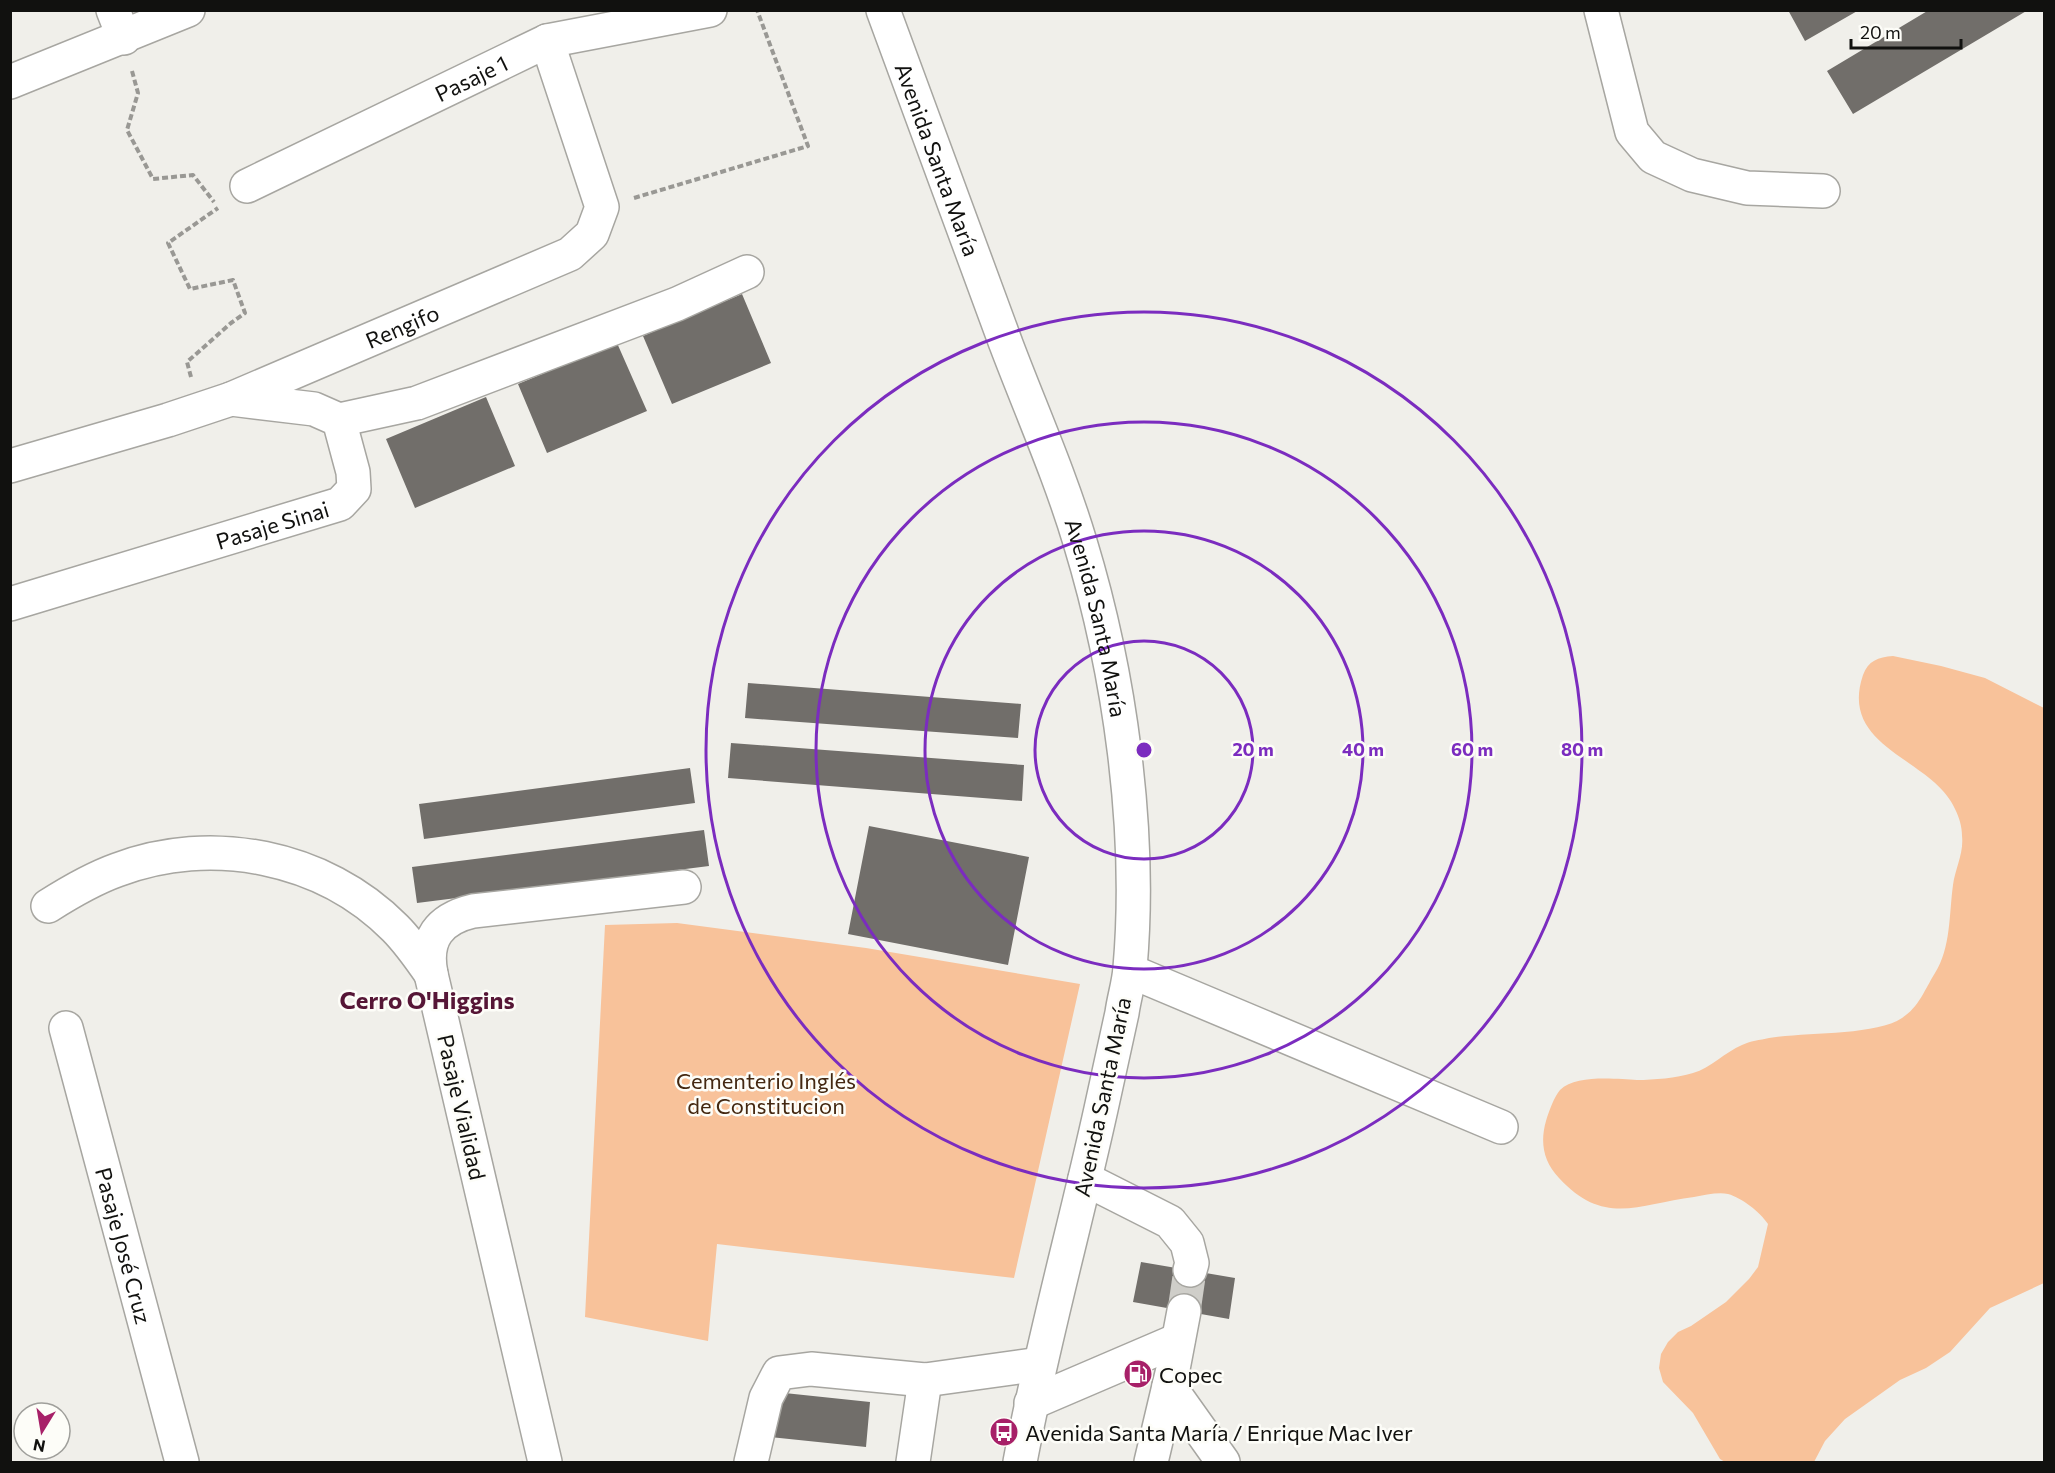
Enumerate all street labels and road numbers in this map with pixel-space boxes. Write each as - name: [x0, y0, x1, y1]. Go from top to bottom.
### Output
- street label: Pasaje 1: [430, 49, 512, 107]
- street label: Avenida Santa María: [890, 59, 986, 260]
- street label: Rengifo: [361, 298, 443, 353]
- street label: Pasaje Sinai: [212, 495, 332, 554]
- street label: Avenida Santa María: [1060, 515, 1133, 719]
- street label: Avenida Santa María: [1068, 995, 1136, 1199]
- street label: Pasaje Vialidad: [432, 1032, 492, 1182]
- street label: Pasaje José Cruz: [90, 1164, 158, 1326]

